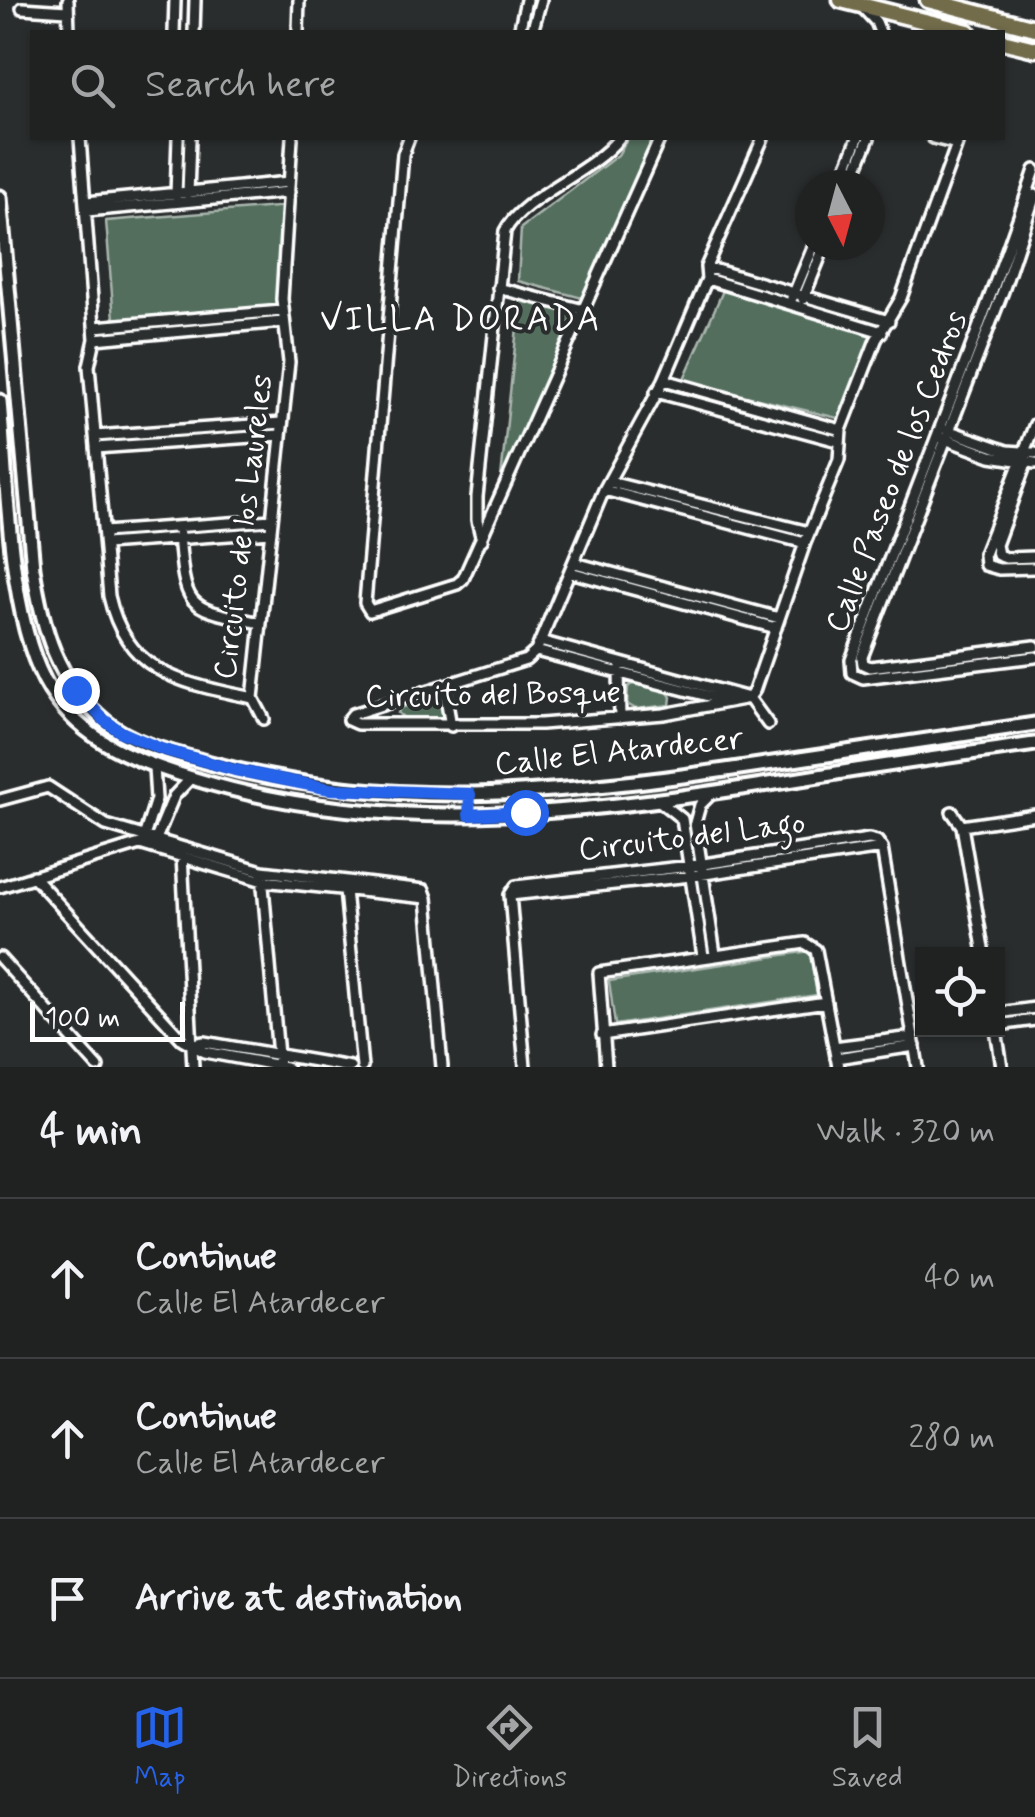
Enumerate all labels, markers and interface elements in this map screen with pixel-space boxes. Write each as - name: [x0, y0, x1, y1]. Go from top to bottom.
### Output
- search box: [30, 30, 1005, 140]
- icon: search: [65, 58, 120, 113]
- text: Search here: [145, 61, 336, 110]
- north arrow: [795, 170, 885, 260]
- district label: VILLA DORADA: [320, 297, 602, 343]
- street label: Calle Paseo de los Cedros: [816, 305, 978, 639]
- street label: Circuito de los Laureles: [204, 372, 284, 682]
- route end: [54, 668, 100, 714]
- street label: Circuito del Bosque: [365, 672, 621, 718]
- street label: Calle El Atardecer: [493, 718, 745, 786]
- route start: [503, 790, 549, 836]
- street label: Circuito del Lago: [576, 802, 808, 875]
- map controls: [915, 947, 1005, 1037]
- button: locate: [915, 947, 1005, 1037]
- scale bar: [30, 997, 185, 1042]
- text: 100 m: [45, 1001, 120, 1038]
- text: 4 min: [40, 1105, 142, 1160]
- text: Walk · 320 m: [817, 1111, 995, 1153]
- text: Continue: [135, 1233, 277, 1282]
- icon: ahead: [40, 1251, 95, 1306]
- text: 40 m: [924, 1257, 995, 1299]
- text: Calle El Atardecer: [135, 1282, 385, 1324]
- text: Continue: [135, 1393, 277, 1442]
- icon: ahead: [40, 1411, 95, 1466]
- text: 280 m: [908, 1417, 995, 1459]
- text: Calle El Atardecer: [135, 1442, 385, 1484]
- icon: arrive: [40, 1571, 95, 1626]
- text: Arrive at destination: [135, 1574, 462, 1623]
- tab: Map: [132, 1700, 187, 1797]
- tab: Directions: [452, 1700, 567, 1797]
- tab: Saved: [832, 1700, 903, 1797]

